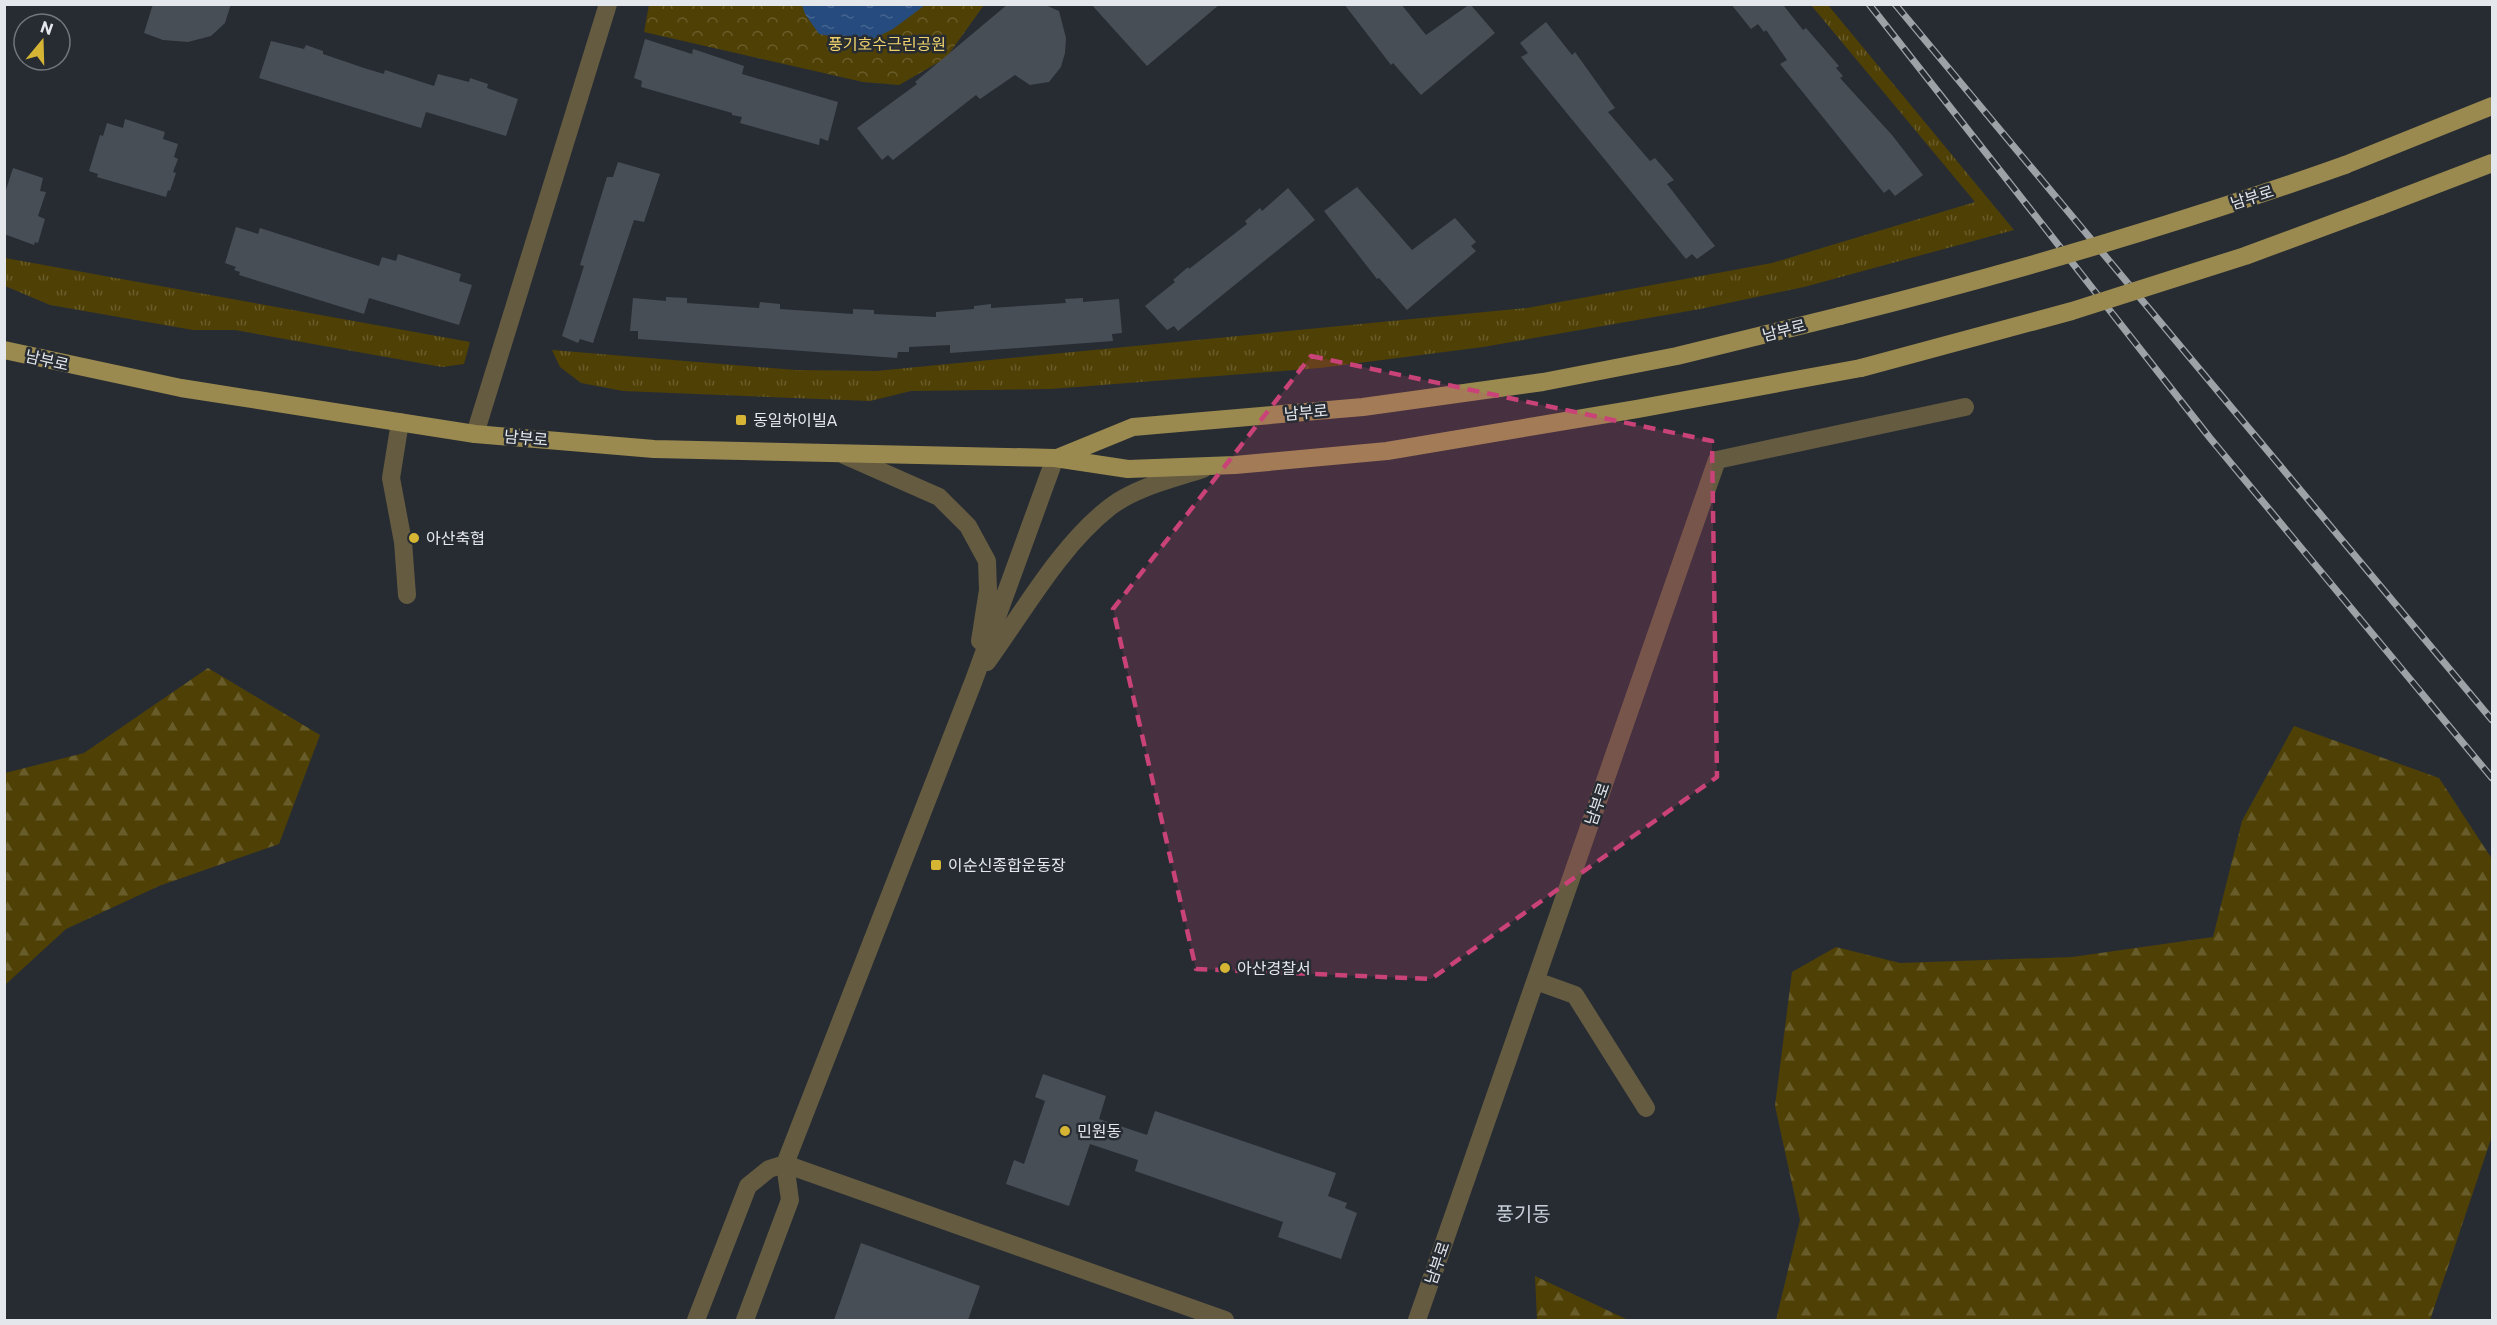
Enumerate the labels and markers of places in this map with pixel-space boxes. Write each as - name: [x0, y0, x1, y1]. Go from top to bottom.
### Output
- place label: 동일하이빌A: [753, 410, 838, 429]
- marker: 동일하이빌A: [734, 413, 748, 427]
- place label: 아산축협: [426, 528, 485, 547]
- marker: 아산축협: [407, 531, 421, 545]
- place label: 이순신종합운동장: [948, 855, 1066, 874]
- marker: 이순신종합운동장: [929, 858, 943, 872]
- place label: 아산경찰서: [1237, 958, 1311, 977]
- marker: 아산경찰서: [1218, 961, 1232, 975]
- place label: 민원동: [1077, 1121, 1121, 1140]
- marker: 민원동: [1058, 1124, 1072, 1138]

